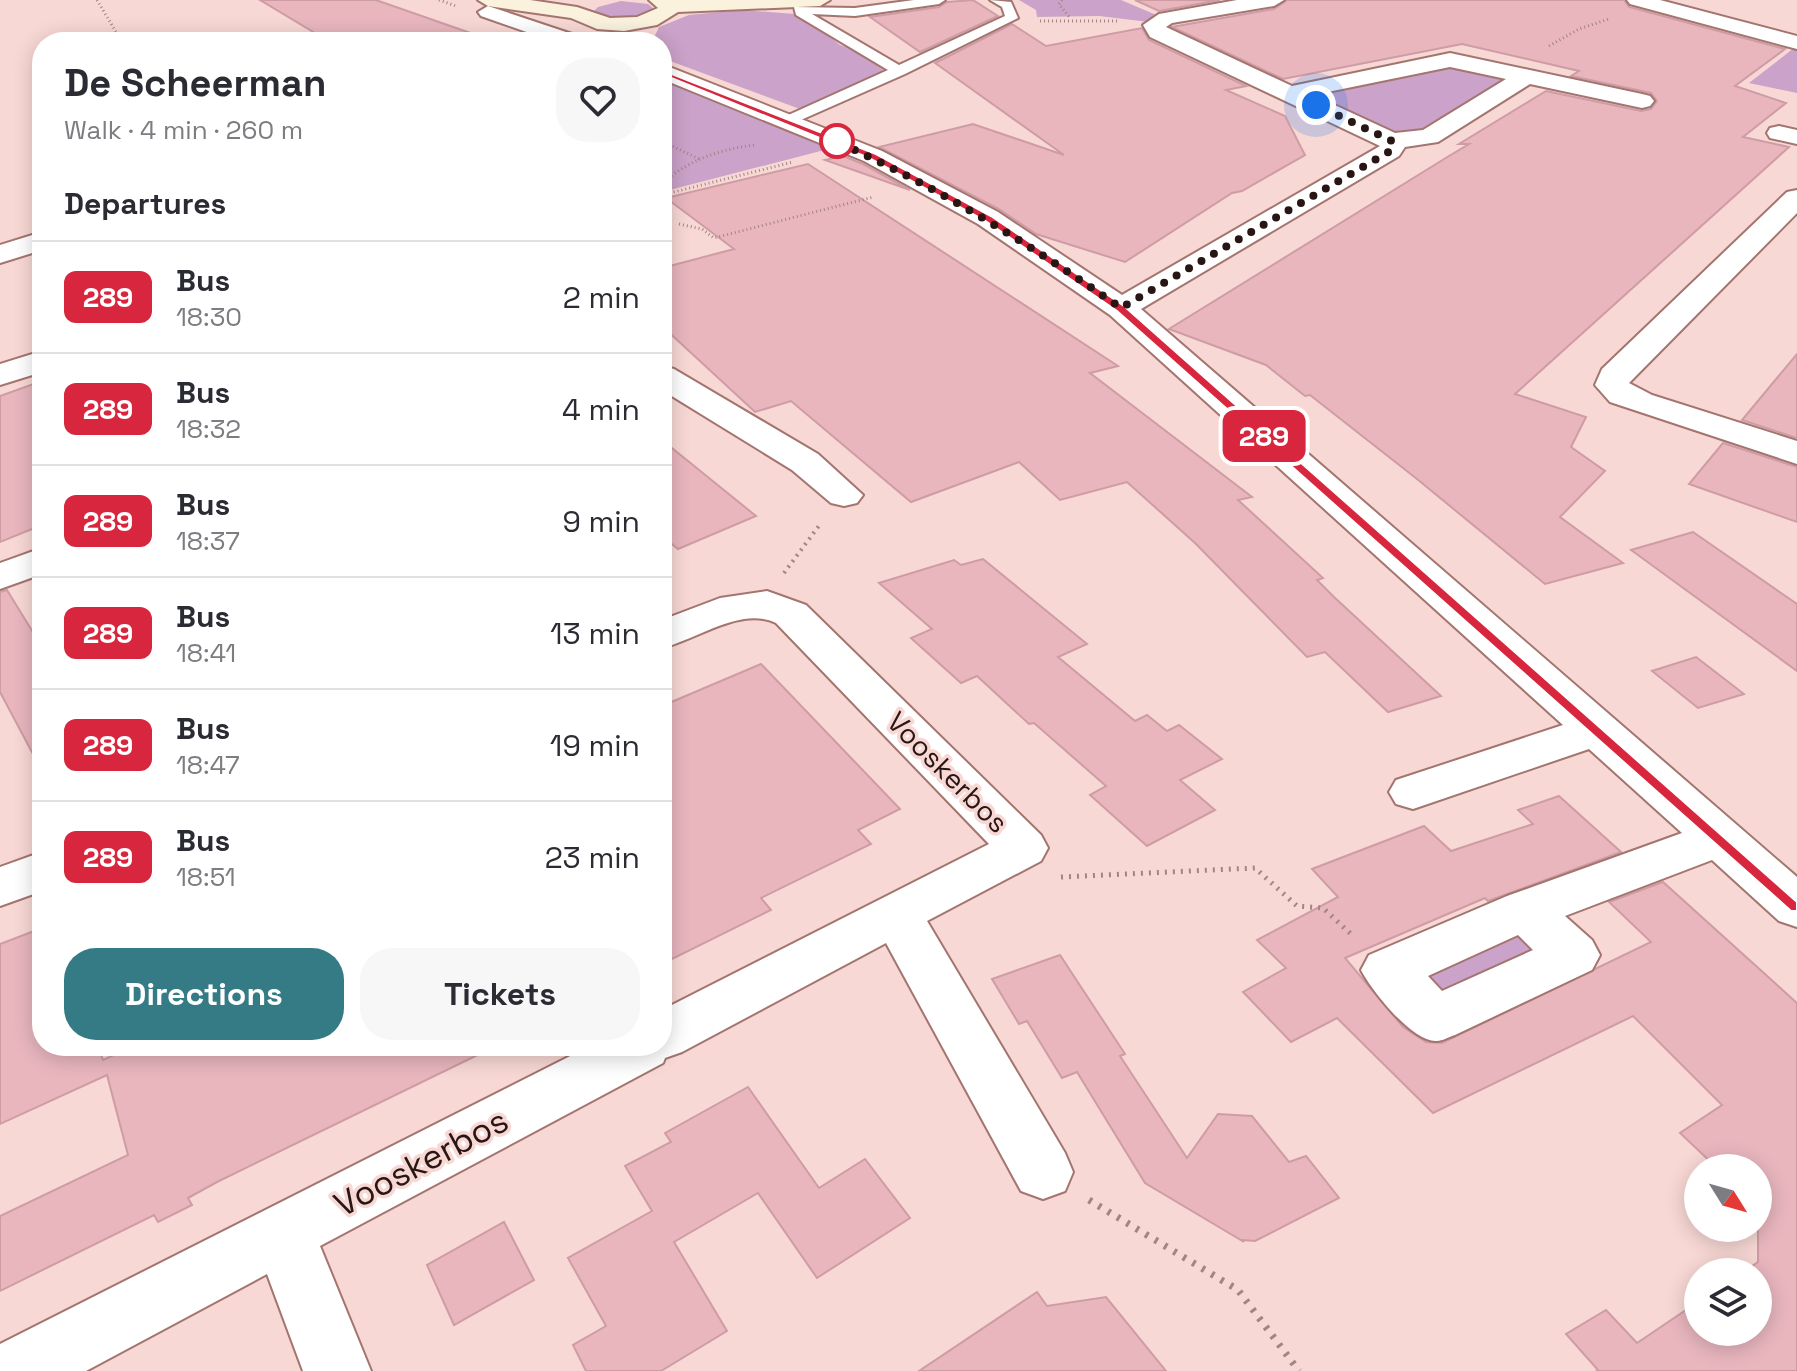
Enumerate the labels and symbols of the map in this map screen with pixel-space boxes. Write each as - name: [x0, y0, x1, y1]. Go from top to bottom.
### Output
- your location: [1296, 85, 1336, 125]
- unlabelled marker: [820, 124, 854, 158]
- line badge: 289: [1218, 410, 1310, 462]
- street label: Vooskerbos: [880, 704, 1016, 840]
- street label: Vooskerbos: [327, 1099, 516, 1226]
- north arrow: [1684, 1154, 1772, 1242]

